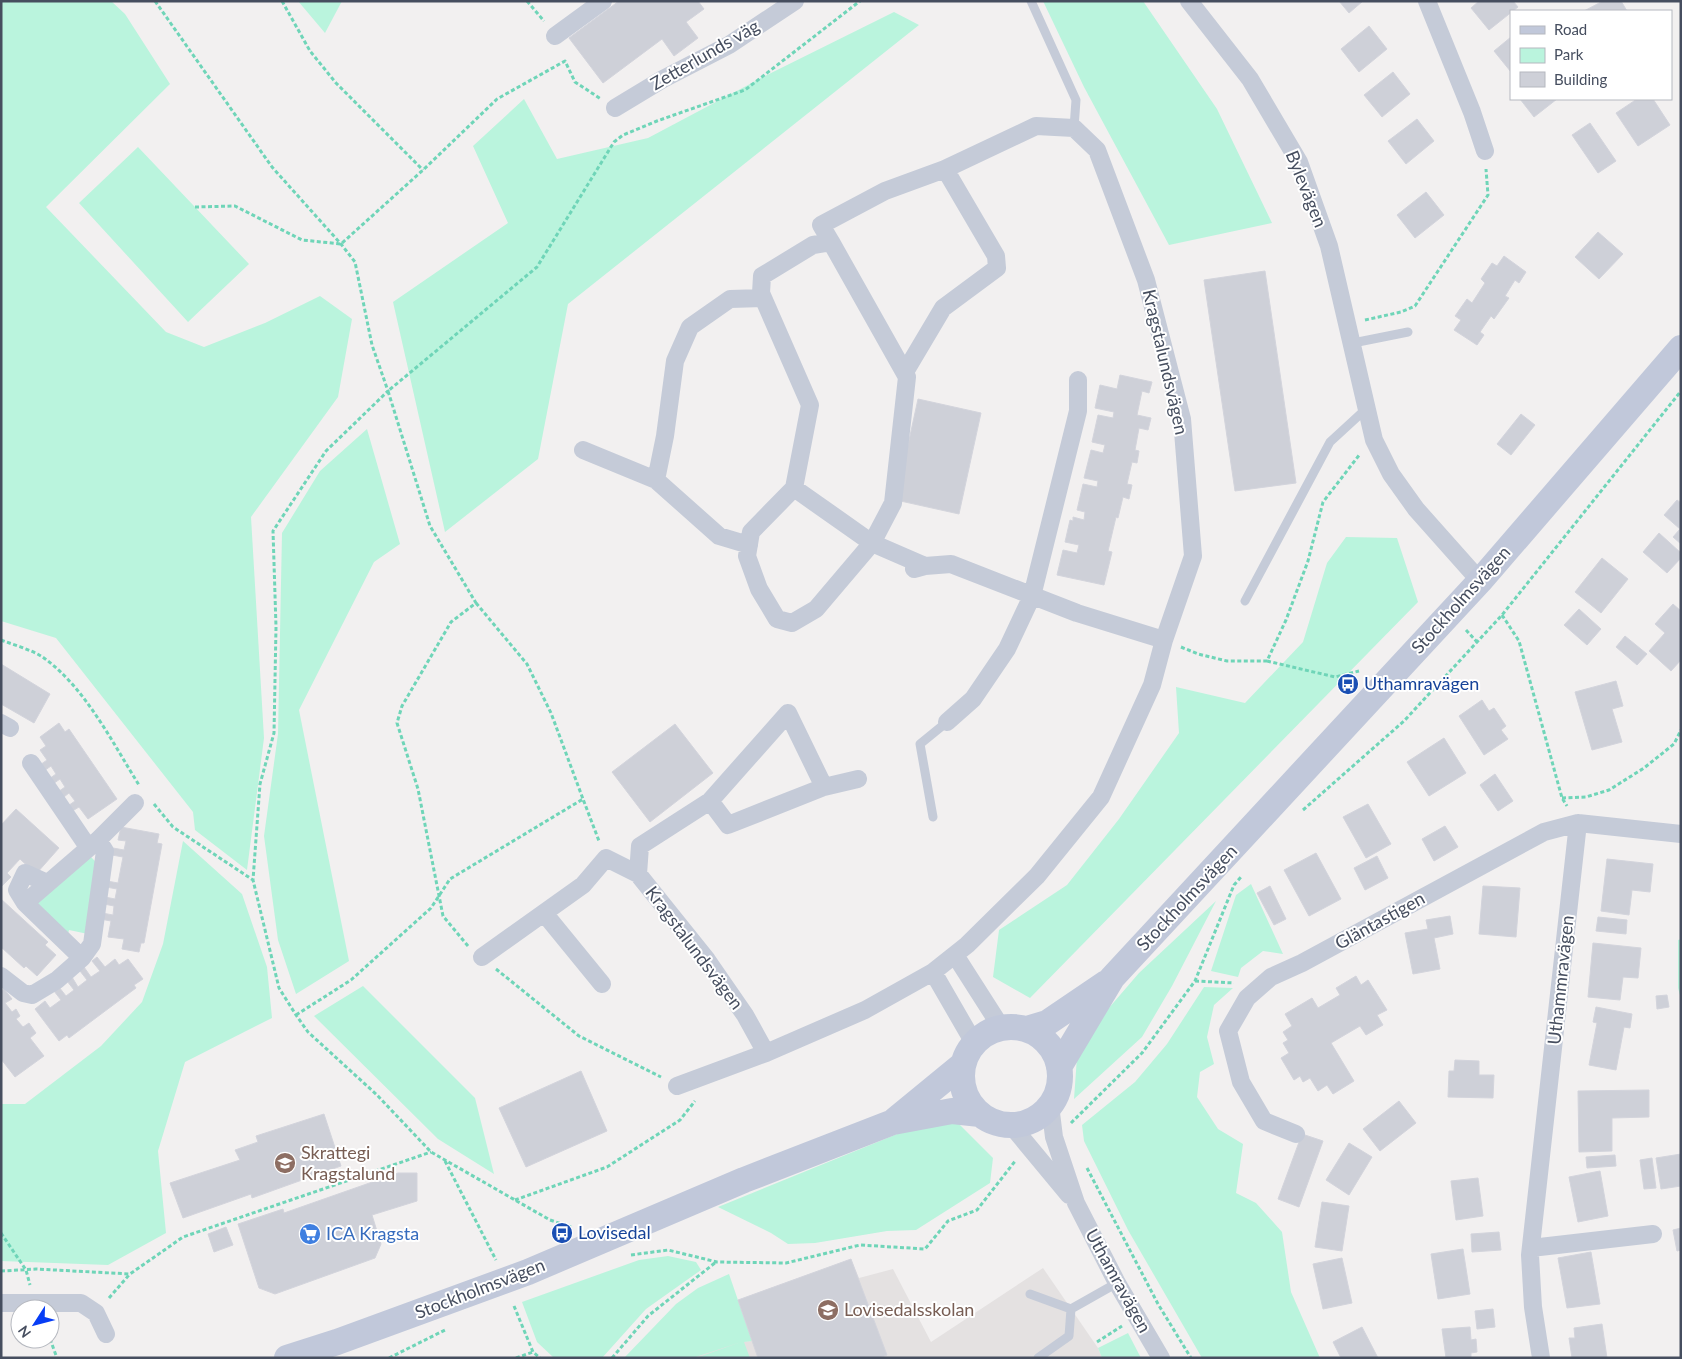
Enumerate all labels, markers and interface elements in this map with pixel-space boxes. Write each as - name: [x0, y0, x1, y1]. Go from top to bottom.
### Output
- legend: [1510, 10, 1672, 100]
- street label: Zetterlunds väg: [646, 14, 763, 94]
- text: Road: [1554, 20, 1587, 38]
- text: Park: [1554, 45, 1584, 63]
- text: Building: [1554, 70, 1607, 88]
- street label: Bylevägen: [1282, 147, 1332, 230]
- street label: Kragstalundsvägen: [1139, 287, 1193, 437]
- street label: Stockholmsvägen: [1406, 541, 1514, 658]
- bus stop icon: Uthamravägen: [1336, 672, 1360, 696]
- place label: Uthamravägen: [1364, 672, 1479, 694]
- street label: Stockholmsvägen: [1131, 840, 1241, 955]
- street label: Kragstalundsvägen: [641, 881, 748, 1013]
- street label: Gläntastigen: [1331, 886, 1428, 954]
- street label: Uthammravägen: [1542, 914, 1578, 1046]
- place label: Skrattegi Kragstalund: [301, 1141, 395, 1184]
- school or university icon: Skrattegi Kragstalund: [273, 1151, 297, 1175]
- bus stop icon: Lovisedal: [550, 1221, 574, 1245]
- place label: Lovisedal: [578, 1221, 651, 1243]
- supermarket icon: ICA Kragsta: [298, 1222, 322, 1246]
- place label: ICA Kragsta: [326, 1222, 419, 1244]
- street label: Uthamravägen: [1081, 1225, 1156, 1336]
- street label: Stockholmsvägen: [412, 1253, 548, 1323]
- school or university icon: Lovisedalsskolan: [816, 1298, 840, 1322]
- place label: Lovisedalsskolan: [844, 1298, 974, 1320]
- north arrow: [10, 1299, 60, 1349]
- text: N: [14, 1323, 34, 1341]

